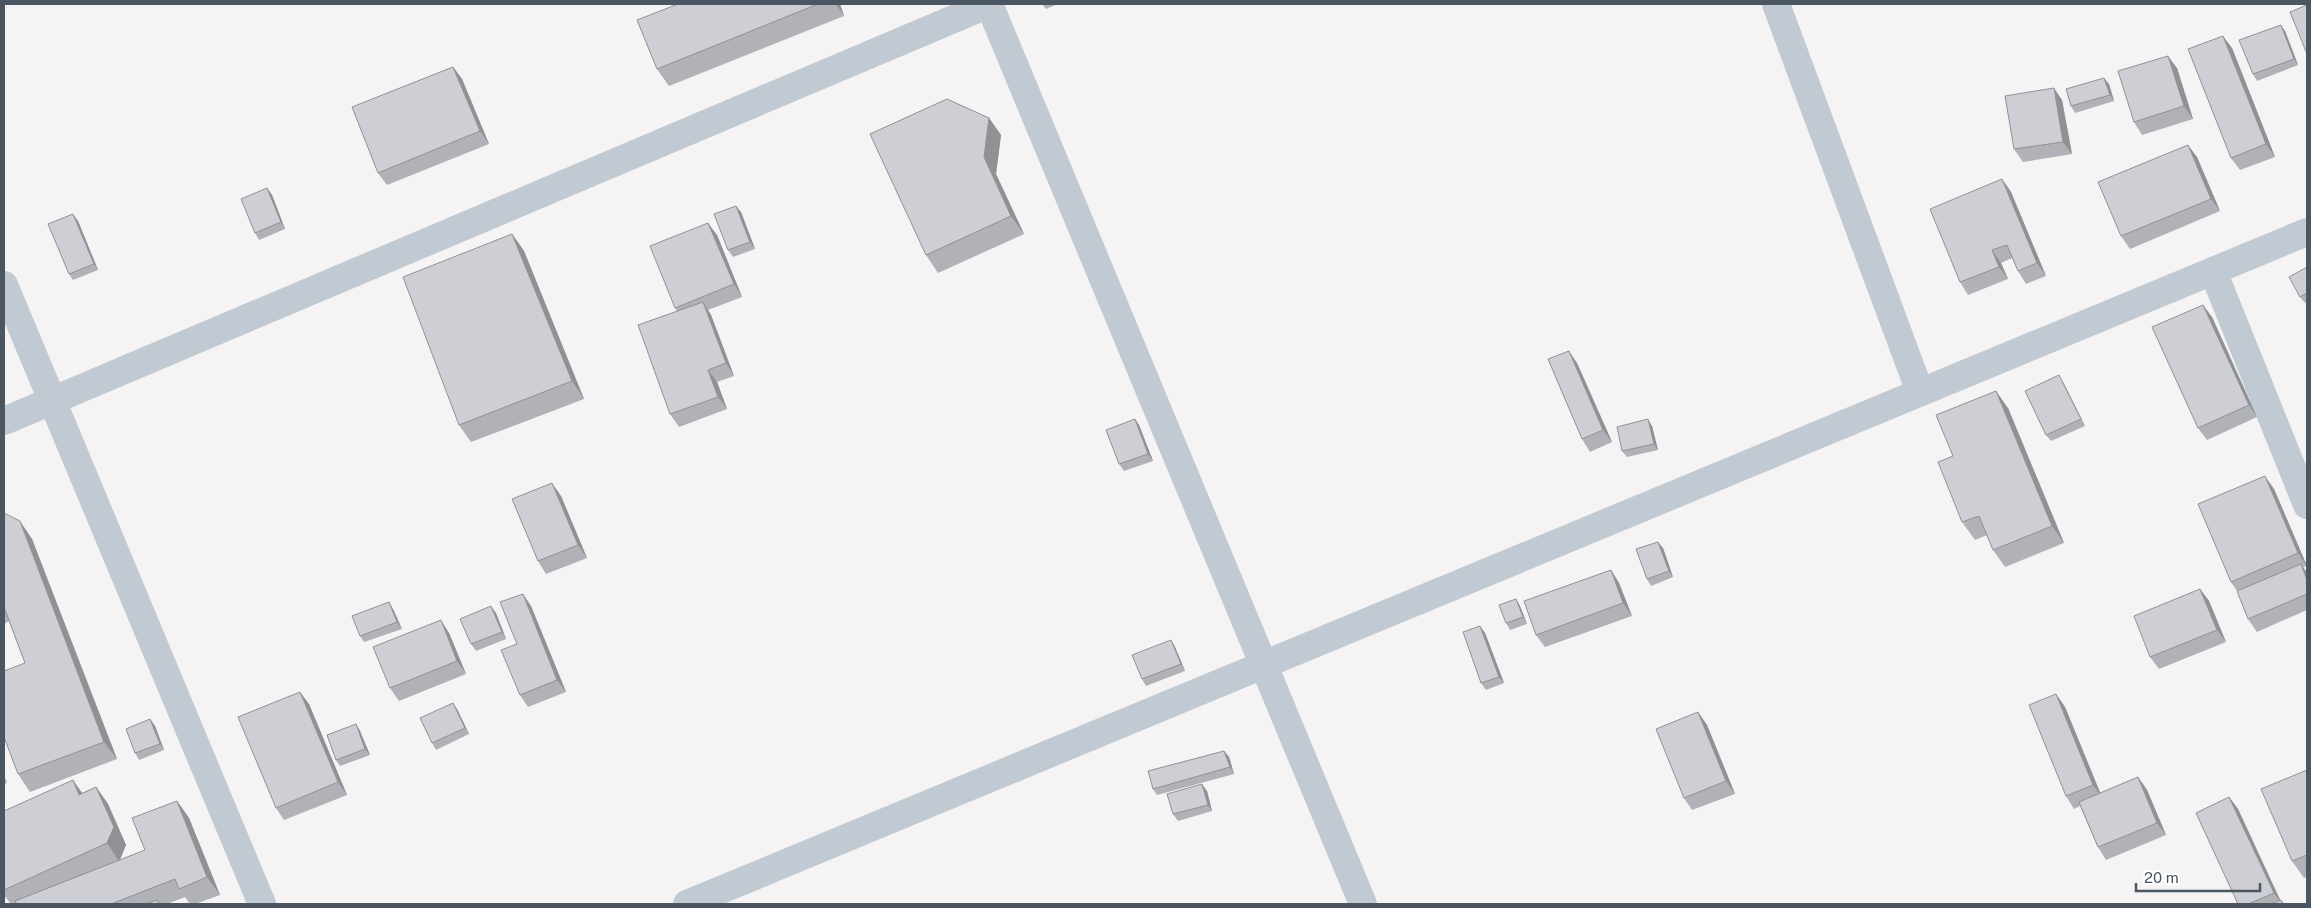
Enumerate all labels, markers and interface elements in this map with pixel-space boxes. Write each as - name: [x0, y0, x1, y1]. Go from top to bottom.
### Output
- scale bar: [2136, 860, 2260, 892]
- text: 20 m: [2144, 869, 2179, 886]

